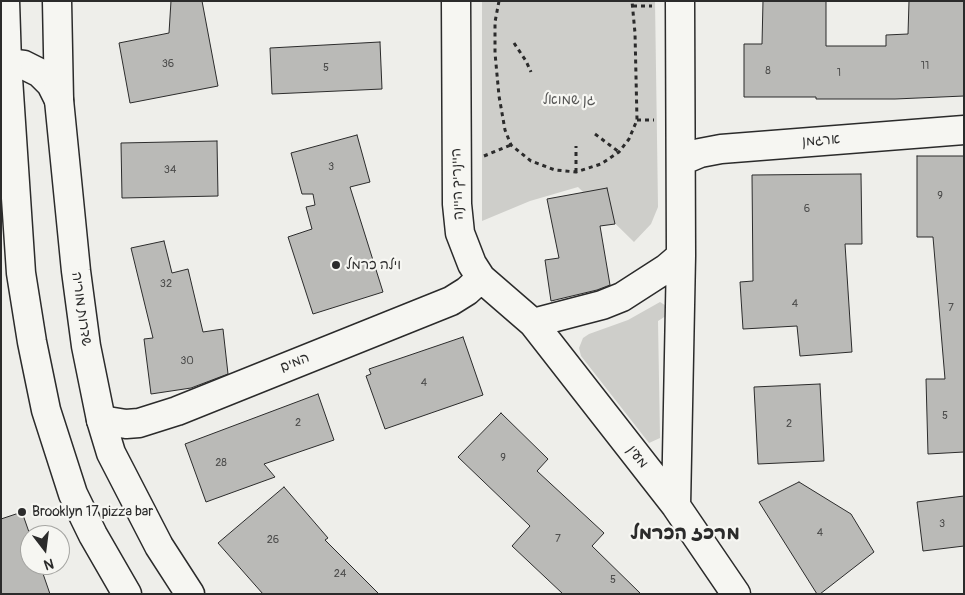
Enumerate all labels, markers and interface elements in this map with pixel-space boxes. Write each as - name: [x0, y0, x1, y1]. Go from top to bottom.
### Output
- house number: 36: [162, 57, 174, 71]
- house number: 11: [921, 59, 929, 73]
- house number: 5: [323, 61, 329, 75]
- house number: 8: [765, 64, 771, 78]
- house number: 1: [837, 66, 841, 80]
- park label: גן שמואל: [543, 92, 595, 108]
- street label: ארגמן: [801, 131, 841, 151]
- street label: היינריך היינה: [448, 148, 468, 220]
- house number: 3: [328, 160, 334, 174]
- house number: 34: [164, 163, 176, 177]
- house number: 9: [937, 189, 943, 203]
- house number: 6: [804, 202, 810, 216]
- place label: וילה כרמל: [346, 257, 401, 273]
- marker: וילה כרמל: [330, 259, 342, 271]
- street label: שדרות מוריה: [67, 271, 95, 347]
- house number: 32: [160, 277, 172, 291]
- house number: 4: [792, 297, 798, 311]
- house number: 7: [948, 301, 954, 315]
- street label: המים: [278, 350, 312, 376]
- house number: 30: [180, 354, 194, 368]
- house number: 4: [421, 376, 427, 390]
- house number: 5: [942, 409, 948, 423]
- house number: 2: [295, 416, 301, 430]
- house number: 2: [786, 417, 792, 431]
- street label: מעין: [623, 442, 651, 472]
- house number: 9: [500, 451, 506, 465]
- house number: 28: [215, 456, 227, 470]
- place label: Brooklyn 17 pizza bar: [32, 504, 153, 520]
- marker: Brooklyn 17 pizza bar: [16, 506, 28, 518]
- house number: 3: [939, 517, 945, 531]
- district label: מרכז הכרמל: [630, 523, 740, 545]
- north arrow: [20, 525, 70, 575]
- house number: 4: [817, 526, 823, 540]
- house number: 7: [555, 532, 561, 546]
- house number: 26: [267, 533, 279, 547]
- text: N: [42, 555, 56, 573]
- house number: 24: [334, 567, 346, 581]
- house number: 5: [610, 573, 616, 587]

